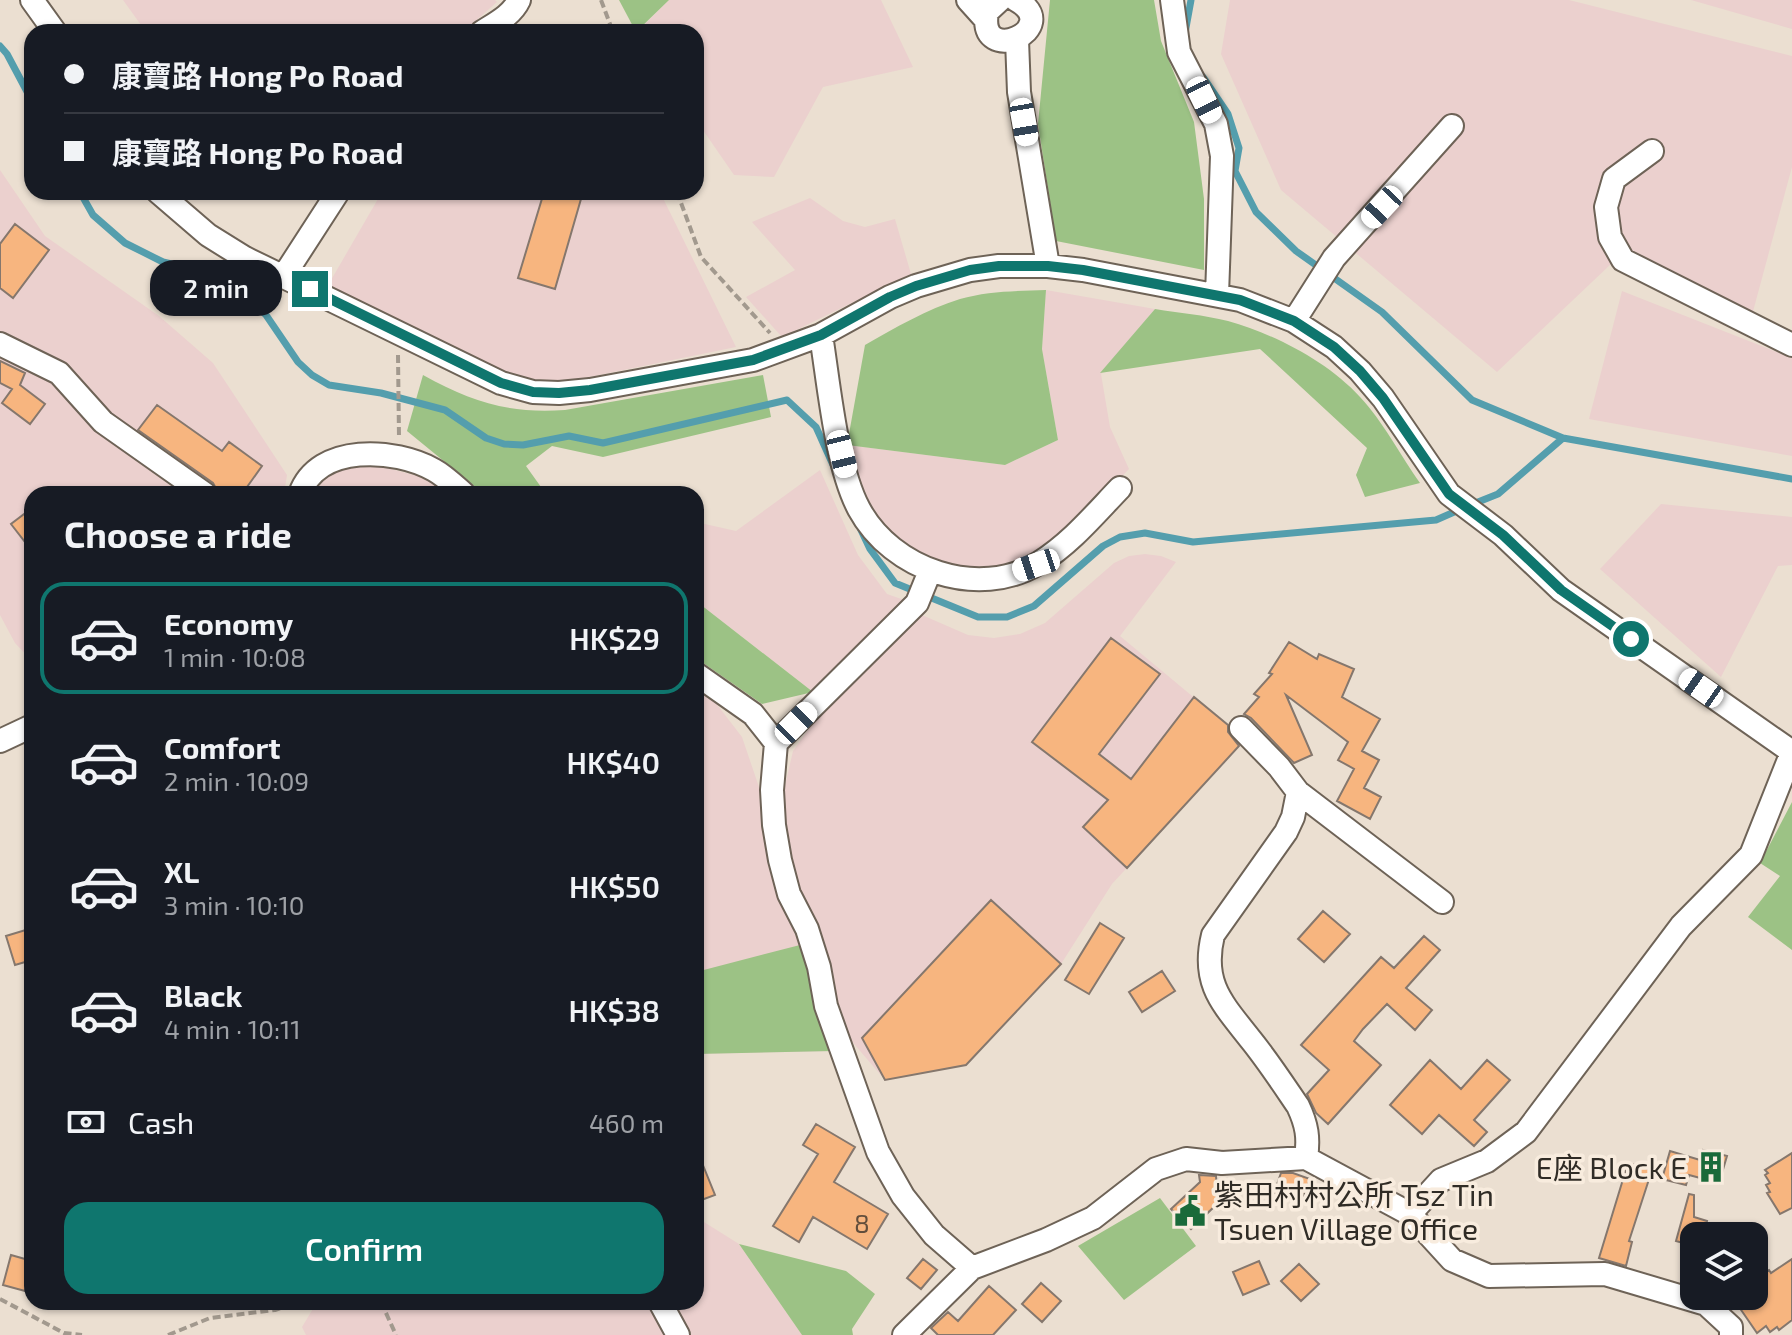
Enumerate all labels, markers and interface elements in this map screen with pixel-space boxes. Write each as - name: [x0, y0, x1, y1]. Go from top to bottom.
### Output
- text: 康寶路 Hong Po Road: [112, 57, 403, 93]
- car: [1183, 73, 1225, 127]
- car: [1008, 96, 1040, 148]
- text: 康寶路 Hong Po Road: [112, 134, 403, 170]
- car: [1357, 181, 1407, 233]
- callout: 2 min: [150, 261, 282, 317]
- route end: [292, 271, 328, 307]
- text: 2 min: [183, 272, 249, 303]
- car: [825, 428, 859, 480]
- text: Choose a ride: [64, 512, 292, 555]
- car: [1009, 546, 1063, 584]
- icon: car: [68, 602, 140, 674]
- text: Economy: [164, 605, 293, 641]
- text: HK$29: [569, 620, 660, 656]
- route start: [1613, 621, 1649, 657]
- text: 1 min · 10:08: [164, 641, 306, 672]
- car: [1674, 664, 1728, 712]
- car: [771, 698, 821, 748]
- icon: car: [68, 726, 140, 798]
- text: Comfort: [164, 729, 281, 765]
- text: HK$40: [566, 744, 660, 780]
- text: 2 min · 10:09: [164, 765, 309, 796]
- icon: car: [68, 850, 140, 922]
- text: XL: [164, 853, 199, 889]
- text: HK$50: [569, 868, 660, 904]
- text: 3 min · 10:10: [164, 889, 305, 920]
- icon: car: [68, 974, 140, 1046]
- text: Black: [164, 977, 242, 1013]
- text: HK$38: [569, 992, 660, 1028]
- text: 4 min · 10:11: [164, 1013, 301, 1044]
- icon: cash: [64, 1100, 108, 1144]
- text: Cash: [128, 1104, 194, 1140]
- text: 460 m: [589, 1107, 664, 1138]
- place label: E座 Block E: [1536, 1149, 1687, 1185]
- building icon: E座 Block E: [1694, 1150, 1728, 1184]
- place label: 紫田村村公所 Tsz Tin Tsuen Village Office: [1214, 1176, 1494, 1246]
- public building icon: 紫田村村公所 Tsz Tin Tsuen Village Office: [1173, 1194, 1207, 1228]
- button: Confirm: [64, 1202, 664, 1294]
- house number: 8: [854, 1207, 870, 1238]
- map controls: [1680, 1222, 1768, 1310]
- button: layers: [1680, 1222, 1768, 1310]

